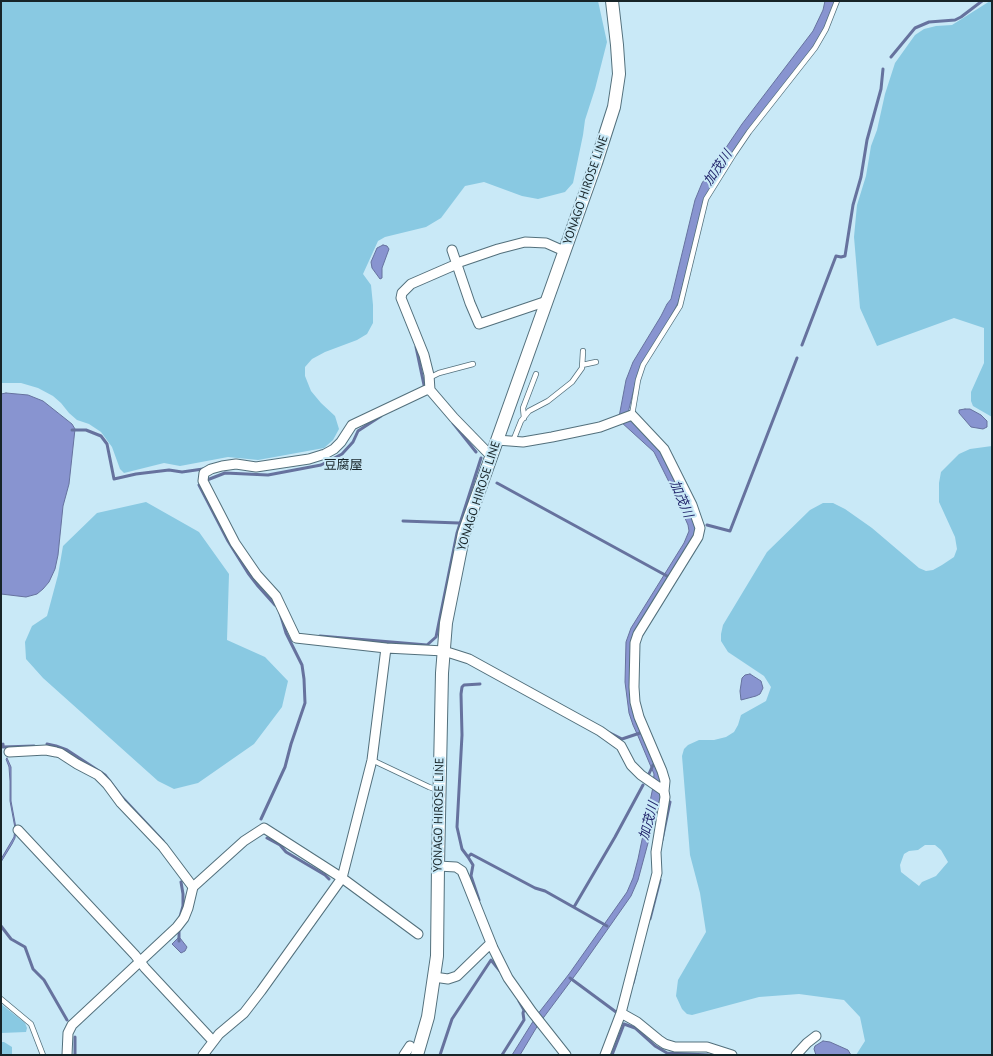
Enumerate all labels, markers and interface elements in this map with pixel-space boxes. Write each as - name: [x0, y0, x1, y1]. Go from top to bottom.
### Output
- street label: YONAGO HIROSE LINE: [561, 134, 611, 246]
- water label: 加茂川: [701, 147, 735, 189]
- street label: YONAGO HIROSE LINE: [454, 439, 504, 553]
- district label: 豆腐屋: [324, 457, 362, 473]
- water label: 加茂川: [666, 478, 696, 520]
- street label: YONAGO HIROSE LINE: [431, 758, 447, 872]
- water label: 加茂川: [636, 800, 662, 842]

